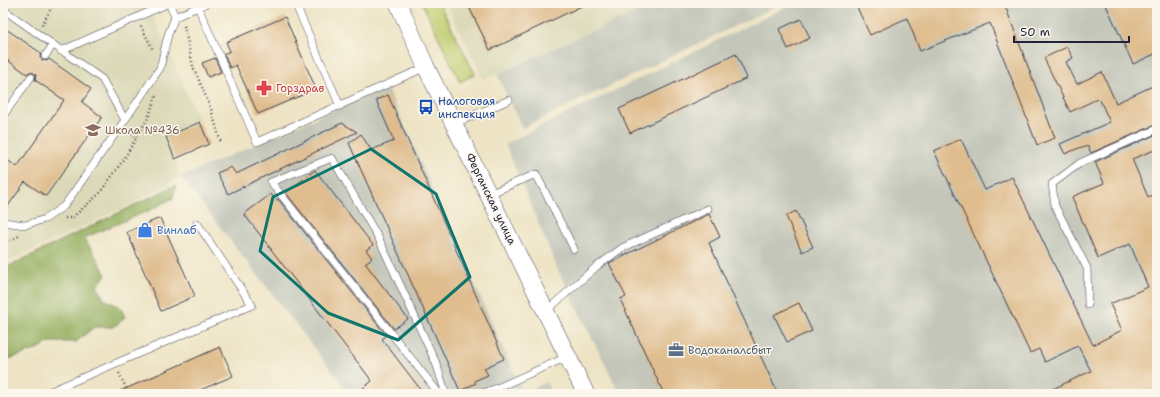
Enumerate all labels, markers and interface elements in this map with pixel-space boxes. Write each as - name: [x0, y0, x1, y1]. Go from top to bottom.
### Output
- scale bar: [1014, 18, 1129, 44]
- text: 50 m: [1020, 24, 1050, 40]
- pharmacy icon: Горздрав: [255, 79, 273, 97]
- place label: Горздрав: [276, 81, 324, 96]
- place label: Налоговая инспекция: [438, 94, 495, 122]
- bus stop icon: Налоговая инспекция: [417, 98, 435, 116]
- school or university icon: Школа №436: [84, 121, 102, 139]
- place label: Школа №436: [105, 123, 180, 138]
- street label: Ферганская улица: [462, 151, 520, 247]
- shop icon: Винлаб: [136, 221, 154, 239]
- place label: Винлаб: [157, 223, 197, 238]
- office icon: Водоканалсбыт: [667, 341, 685, 359]
- place label: Водоканалсбыт: [688, 343, 772, 358]

